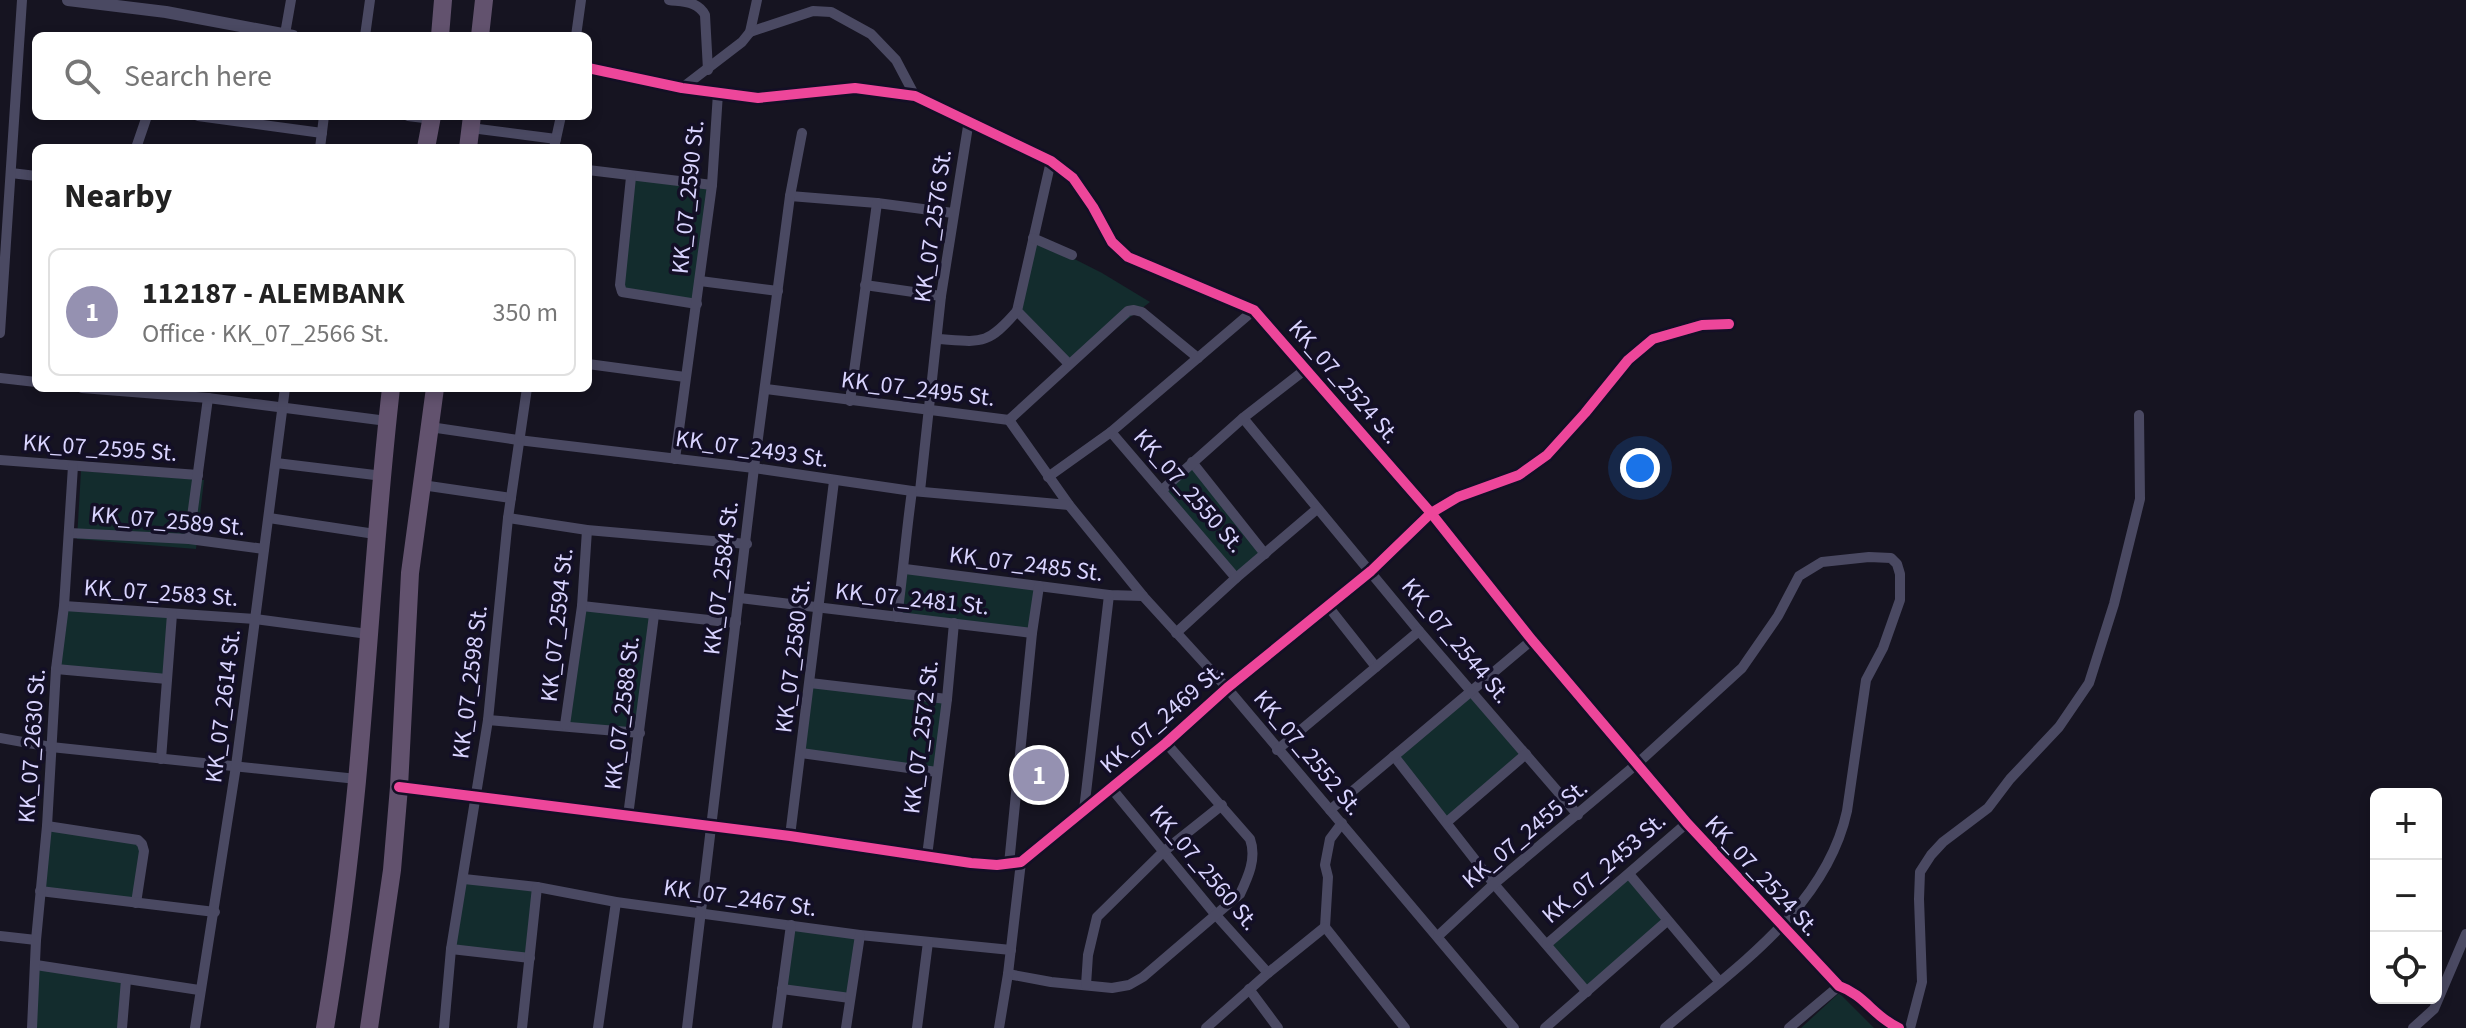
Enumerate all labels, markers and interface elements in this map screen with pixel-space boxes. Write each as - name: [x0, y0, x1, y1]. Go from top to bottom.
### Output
- search box: [32, 32, 592, 120]
- icon: search: [60, 54, 104, 98]
- text: Search here: [124, 55, 272, 98]
- street label: KK_07_2590 St.: [663, 118, 713, 276]
- street label: KK_07_2576 St.: [905, 147, 961, 305]
- text: Nearby: [64, 172, 172, 221]
- text: 112187 - ALEMBANK: [142, 272, 405, 315]
- text: 1: [85, 294, 99, 331]
- text: 350 m: [492, 294, 558, 331]
- street label: KK_07_2524 St.: [1280, 312, 1408, 452]
- text: Office · KK_07_2566 St.: [142, 315, 389, 352]
- street label: KK_07_2495 St.: [839, 362, 997, 416]
- street label: KK_07_2493 St.: [673, 421, 831, 477]
- street label: KK_07_2550 St.: [1125, 421, 1253, 561]
- street label: KK_07_2595 St.: [22, 425, 178, 471]
- your location: [1620, 448, 1660, 488]
- street label: KK_07_2589 St.: [89, 497, 247, 545]
- street label: KK_07_2584 St.: [694, 499, 748, 657]
- street label: KK_07_2485 St.: [947, 537, 1105, 591]
- street label: KK_07_2594 St.: [532, 546, 582, 704]
- street label: KK_07_2583 St.: [83, 570, 239, 616]
- street label: KK_07_2544 St.: [1393, 571, 1519, 711]
- street label: KK_07_2481 St.: [833, 574, 991, 624]
- street label: KK_07_2580 St.: [766, 577, 820, 735]
- street label: KK_07_2598 St.: [443, 603, 497, 761]
- street label: KK_07_2614 St.: [196, 627, 250, 785]
- street label: KK_07_2588 St.: [595, 634, 649, 792]
- street label: KK_07_2469 St.: [1092, 654, 1232, 782]
- street label: KK_07_2572 St.: [894, 658, 948, 816]
- street label: KK_07_2630 St.: [9, 668, 55, 824]
- street label: KK_07_2552 St.: [1245, 683, 1371, 823]
- pin: 1: [1013, 745, 1065, 805]
- street label: KK_07_2455 St.: [1455, 771, 1595, 897]
- map controls: [2370, 788, 2442, 1004]
- button: +: [2370, 788, 2442, 860]
- street label: KK_07_2560 St.: [1141, 798, 1267, 938]
- street label: KK_07_2453 St.: [1534, 804, 1674, 932]
- street label: KK_07_2524 St.: [1696, 808, 1828, 944]
- button: −: [2370, 860, 2442, 932]
- street label: KK_07_2467 St.: [661, 870, 819, 926]
- button: locate: [2370, 932, 2442, 1004]

